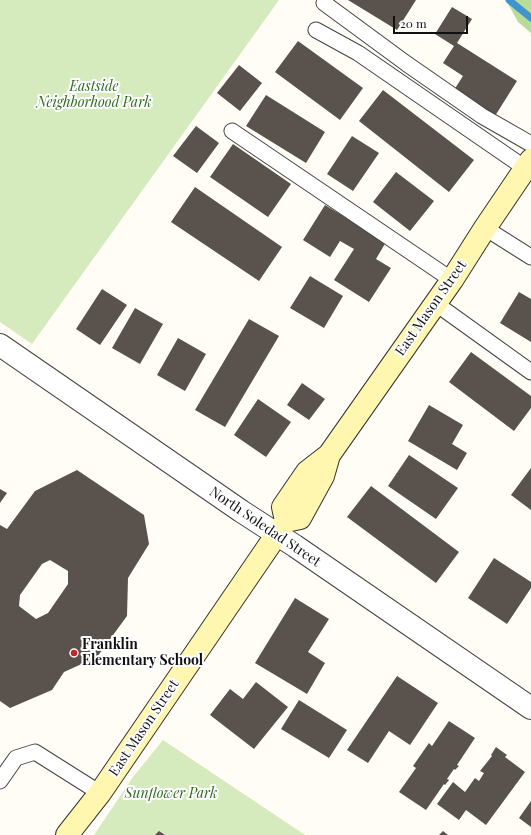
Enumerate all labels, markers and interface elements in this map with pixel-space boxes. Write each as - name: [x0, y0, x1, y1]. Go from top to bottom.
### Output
- scale bar: [395, 8, 470, 34]
- text: 20 m: [400, 15, 427, 31]
- park label: Eastside Neighborhood Park: [37, 79, 151, 112]
- street label: East Mason Street: [392, 257, 470, 359]
- street label: North Soledad Street: [206, 484, 324, 570]
- place label: Franklin Elementary School: [82, 637, 203, 670]
- marker: Franklin Elementary School: [69, 648, 79, 658]
- street label: East Mason Street: [106, 677, 182, 779]
- park label: Sunflower Park: [125, 786, 217, 802]

